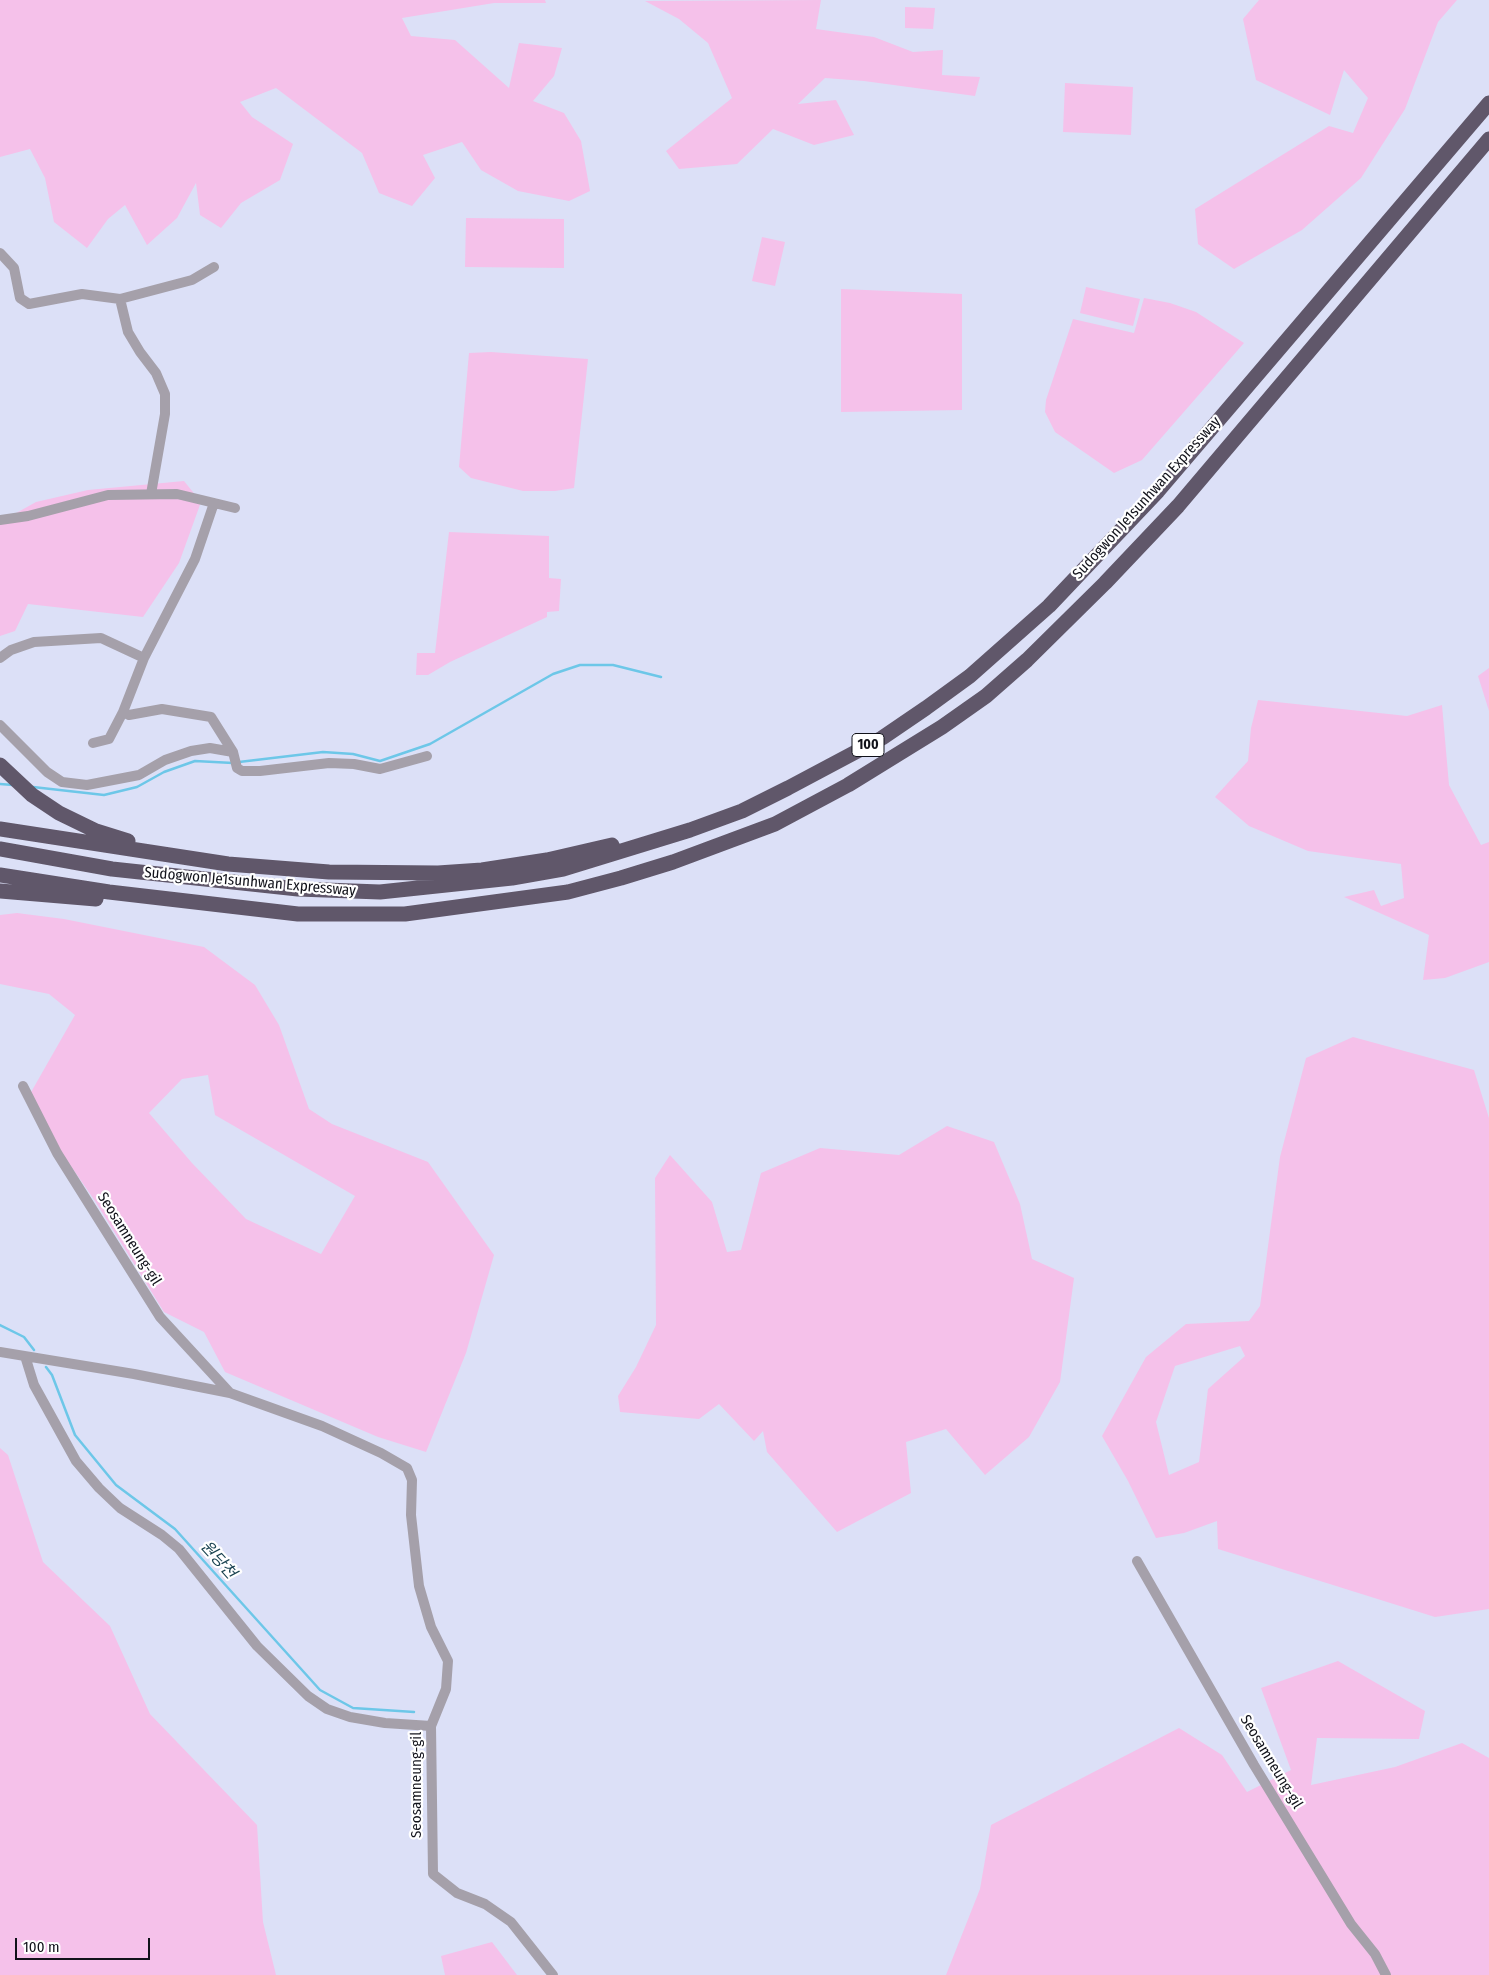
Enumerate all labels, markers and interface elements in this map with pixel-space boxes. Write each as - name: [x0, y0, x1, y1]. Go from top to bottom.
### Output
- street label: Sudogwon Je1sunhwan Expressway: [1069, 413, 1225, 583]
- road number: 100: [852, 734, 884, 756]
- street label: Sudogwon Je1sunhwan Expressway: [143, 864, 357, 900]
- street label: Seosamneung-gil: [93, 1189, 165, 1289]
- water label: 원당천: [196, 1537, 240, 1583]
- street label: Seosamneung-gil: [1236, 1712, 1306, 1812]
- street label: Seosamneung-gil: [408, 1732, 426, 1838]
- scale bar: [18, 1928, 152, 1960]
- text: 100 m: [23, 1938, 60, 1956]

